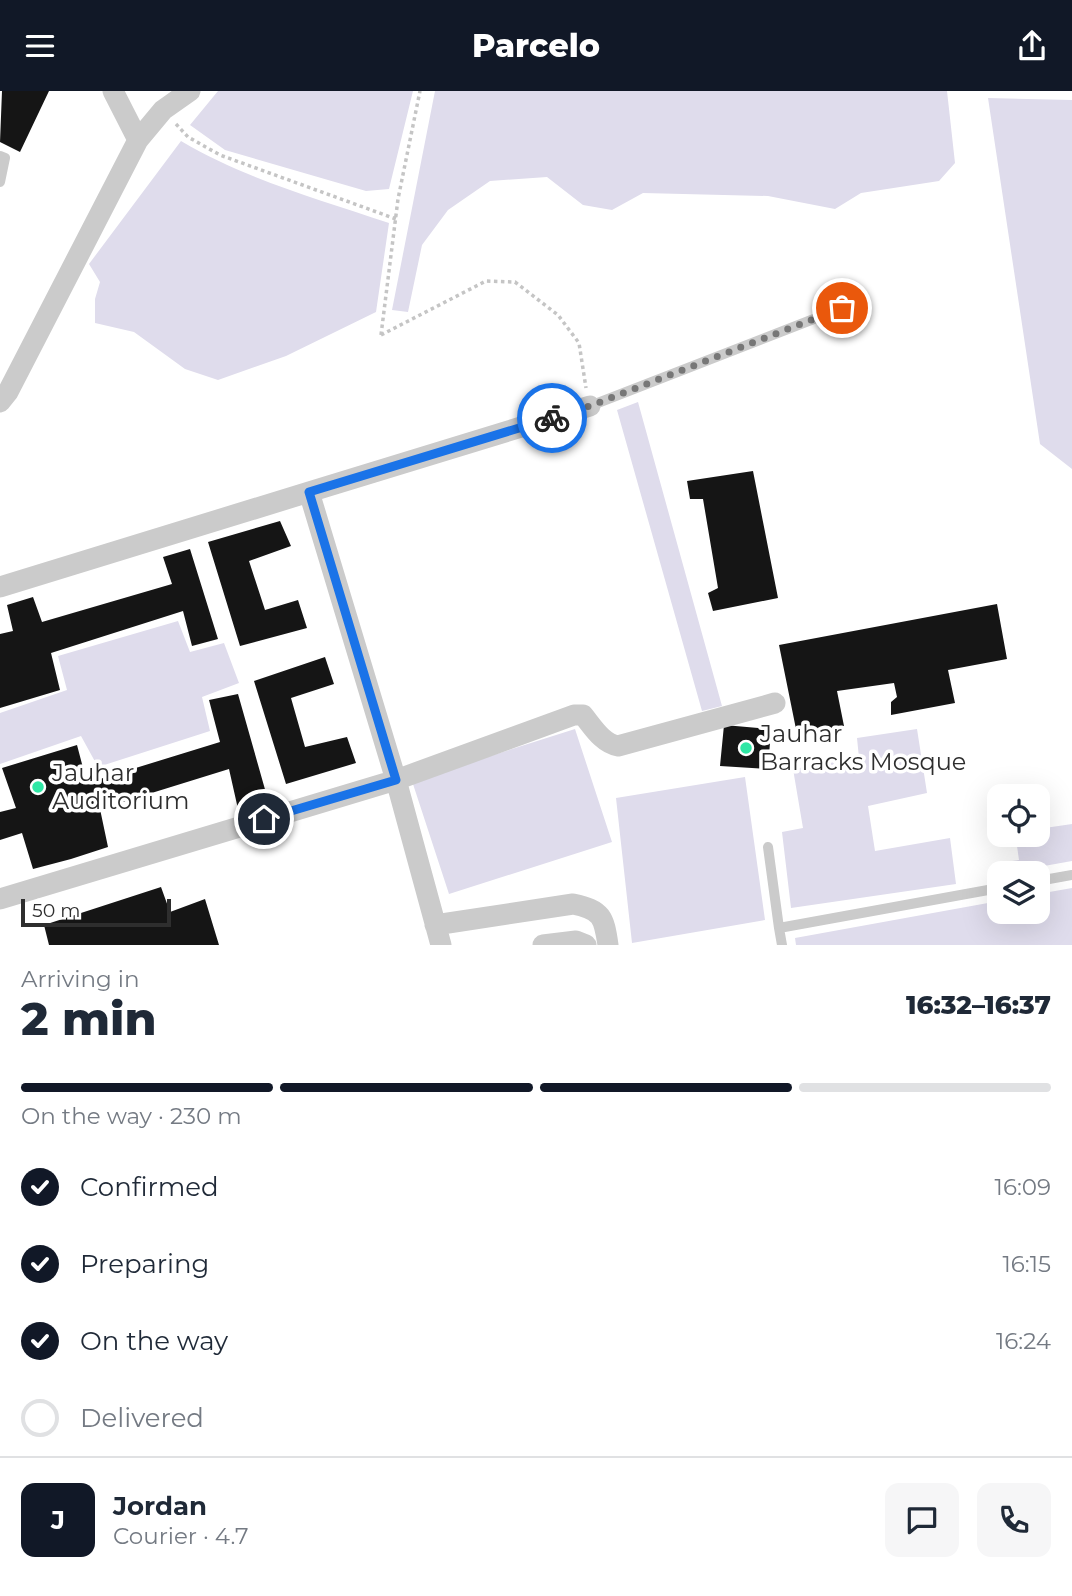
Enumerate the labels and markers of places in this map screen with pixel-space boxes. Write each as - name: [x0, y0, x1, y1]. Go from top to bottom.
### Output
- pin: [812, 278, 872, 338]
- place label: Jauhar Barracks Mosque: [759, 719, 966, 776]
- marker: Jauhar Barracks Mosque: [738, 740, 754, 756]
- place label: Jauhar Auditorium: [51, 758, 189, 815]
- marker: Jauhar Auditorium: [30, 779, 46, 795]
- pin: [234, 789, 294, 849]

